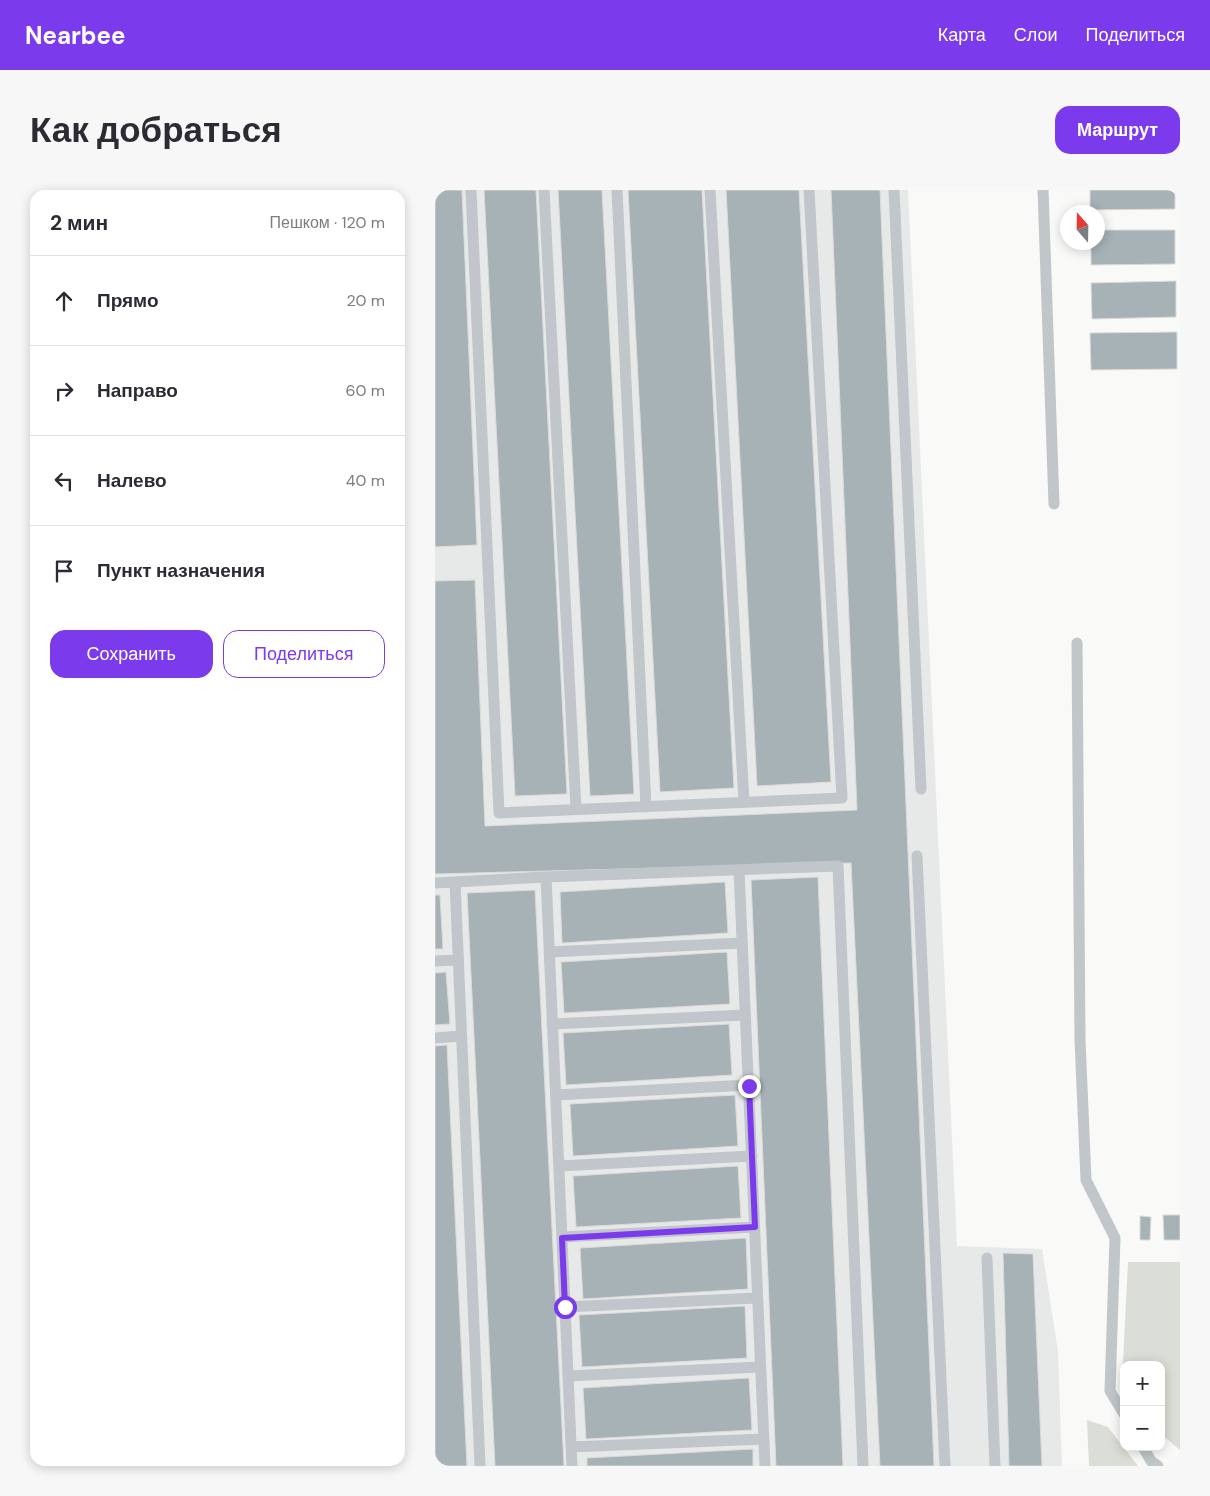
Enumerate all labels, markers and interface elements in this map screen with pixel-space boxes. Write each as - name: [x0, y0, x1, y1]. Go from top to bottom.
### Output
- text: Nearbee: [25, 20, 125, 51]
- text: Карта: [938, 23, 986, 47]
- text: Слои: [1014, 23, 1058, 47]
- text: Поделиться: [1086, 23, 1185, 47]
- button: Маршрут: [1055, 106, 1180, 154]
- text: Как добраться: [30, 107, 282, 153]
- north arrow: [1060, 205, 1105, 250]
- text: 2 мин: [50, 209, 108, 237]
- text: Пешком · 120 m: [270, 212, 385, 233]
- icon: ahead: [50, 287, 78, 315]
- text: Прямо: [97, 288, 159, 313]
- text: 20 m: [346, 290, 385, 311]
- icon: right: [50, 377, 78, 405]
- text: Направо: [97, 378, 178, 403]
- text: 60 m: [345, 380, 385, 401]
- icon: left: [50, 467, 78, 495]
- text: Налево: [97, 468, 167, 493]
- text: 40 m: [346, 470, 385, 491]
- icon: arrive: [50, 557, 78, 585]
- text: Пункт назначения: [97, 558, 265, 583]
- button: Сохранить: [50, 630, 213, 678]
- button: Поделиться: [223, 630, 385, 678]
- route end: [738, 1075, 761, 1098]
- route start: [554, 1296, 577, 1319]
- map controls: [1120, 1361, 1165, 1451]
- button: +: [1120, 1361, 1165, 1406]
- button: −: [1120, 1406, 1165, 1451]

